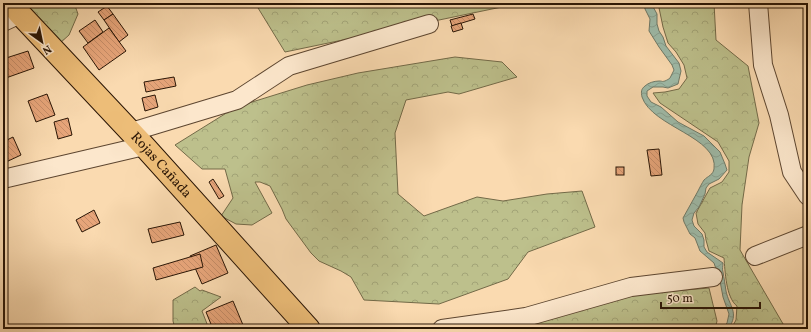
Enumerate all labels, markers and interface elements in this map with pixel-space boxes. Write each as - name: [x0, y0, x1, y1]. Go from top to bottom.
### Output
- north arrow: [22, 22, 62, 62]
- text: N: [39, 41, 54, 58]
- street label: Rojas Cañada: [126, 128, 196, 202]
- scale bar: [661, 284, 760, 310]
- text: 50 m: [667, 291, 693, 307]

